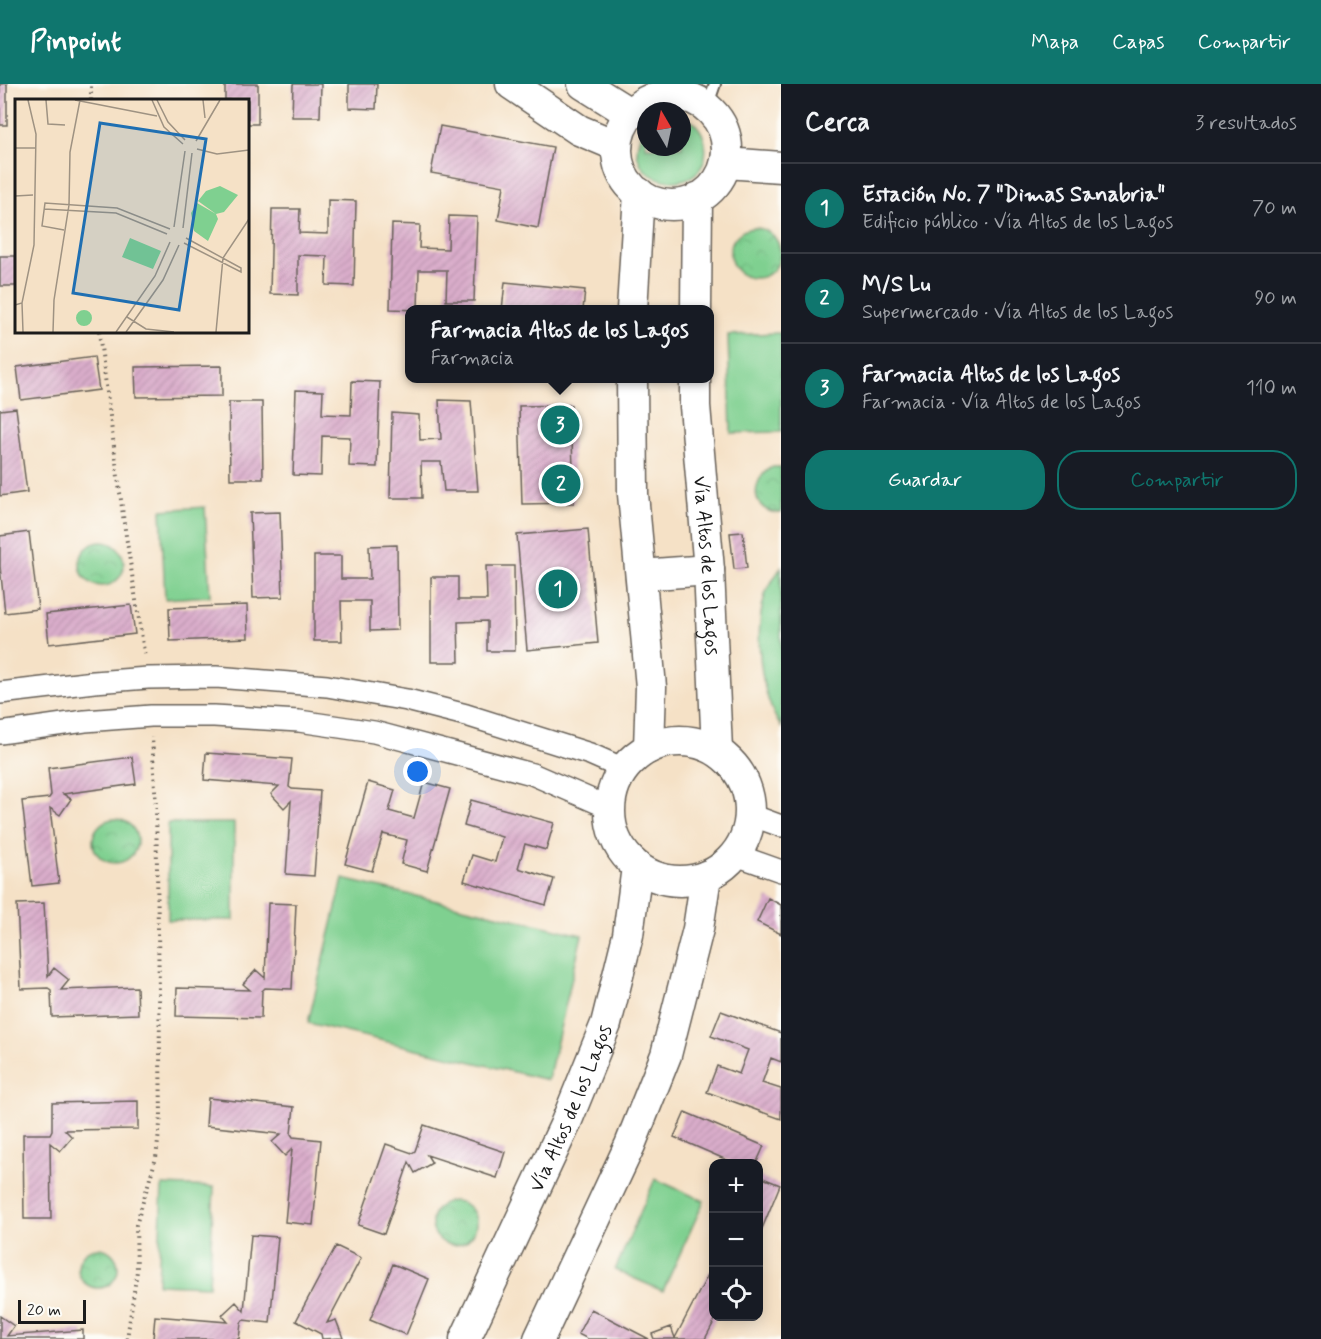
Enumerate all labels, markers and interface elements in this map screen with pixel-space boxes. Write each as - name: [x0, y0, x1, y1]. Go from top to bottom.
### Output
- text: Pinpoint: [30, 24, 121, 61]
- text: Mapa: [1031, 28, 1079, 56]
- text: Capas: [1112, 28, 1165, 56]
- text: Compartir: [1198, 28, 1291, 56]
- inset map: [15, 99, 249, 333]
- north arrow: [637, 102, 691, 156]
- text: Cerca: [805, 106, 870, 140]
- text: 3 resultados: [1195, 110, 1297, 137]
- text: Estación No. 7 "Dimas Sanabria": [862, 181, 1165, 209]
- text: 1: [820, 195, 829, 222]
- text: 70 m: [1252, 195, 1297, 222]
- text: Edificio público · Vía Altos de los Lagos: [862, 209, 1173, 236]
- text: M/S Lu: [862, 271, 930, 299]
- text: 2: [820, 285, 829, 312]
- text: 90 m: [1254, 285, 1297, 312]
- text: Supermercado · Vía Altos de los Lagos: [862, 299, 1173, 326]
- popup: [405, 305, 714, 383]
- text: Farmacia Altos de los Lagos: [430, 317, 689, 345]
- text: Farmacia: [430, 345, 514, 372]
- text: Farmacia Altos de los Lagos: [862, 361, 1120, 389]
- text: 3: [820, 375, 829, 402]
- text: 110 m: [1246, 375, 1297, 402]
- text: Farmacia · Vía Altos de los Lagos: [862, 389, 1141, 416]
- pin: 3: [540, 402, 580, 448]
- button: Guardar: [805, 450, 1045, 510]
- button: Compartir: [1057, 450, 1297, 510]
- pin: 2: [542, 462, 580, 506]
- street label: Vía Altos de los Lagos: [686, 475, 725, 656]
- pin: 1: [538, 566, 578, 612]
- your location: [403, 757, 432, 786]
- street label: Vía Altos de los Lagos: [524, 1021, 619, 1197]
- map controls: [709, 1159, 763, 1321]
- button: +: [709, 1159, 763, 1213]
- button: −: [709, 1213, 763, 1267]
- button: locate: [709, 1267, 763, 1321]
- scale bar: [18, 1297, 86, 1324]
- text: 20 m: [27, 1300, 61, 1321]

